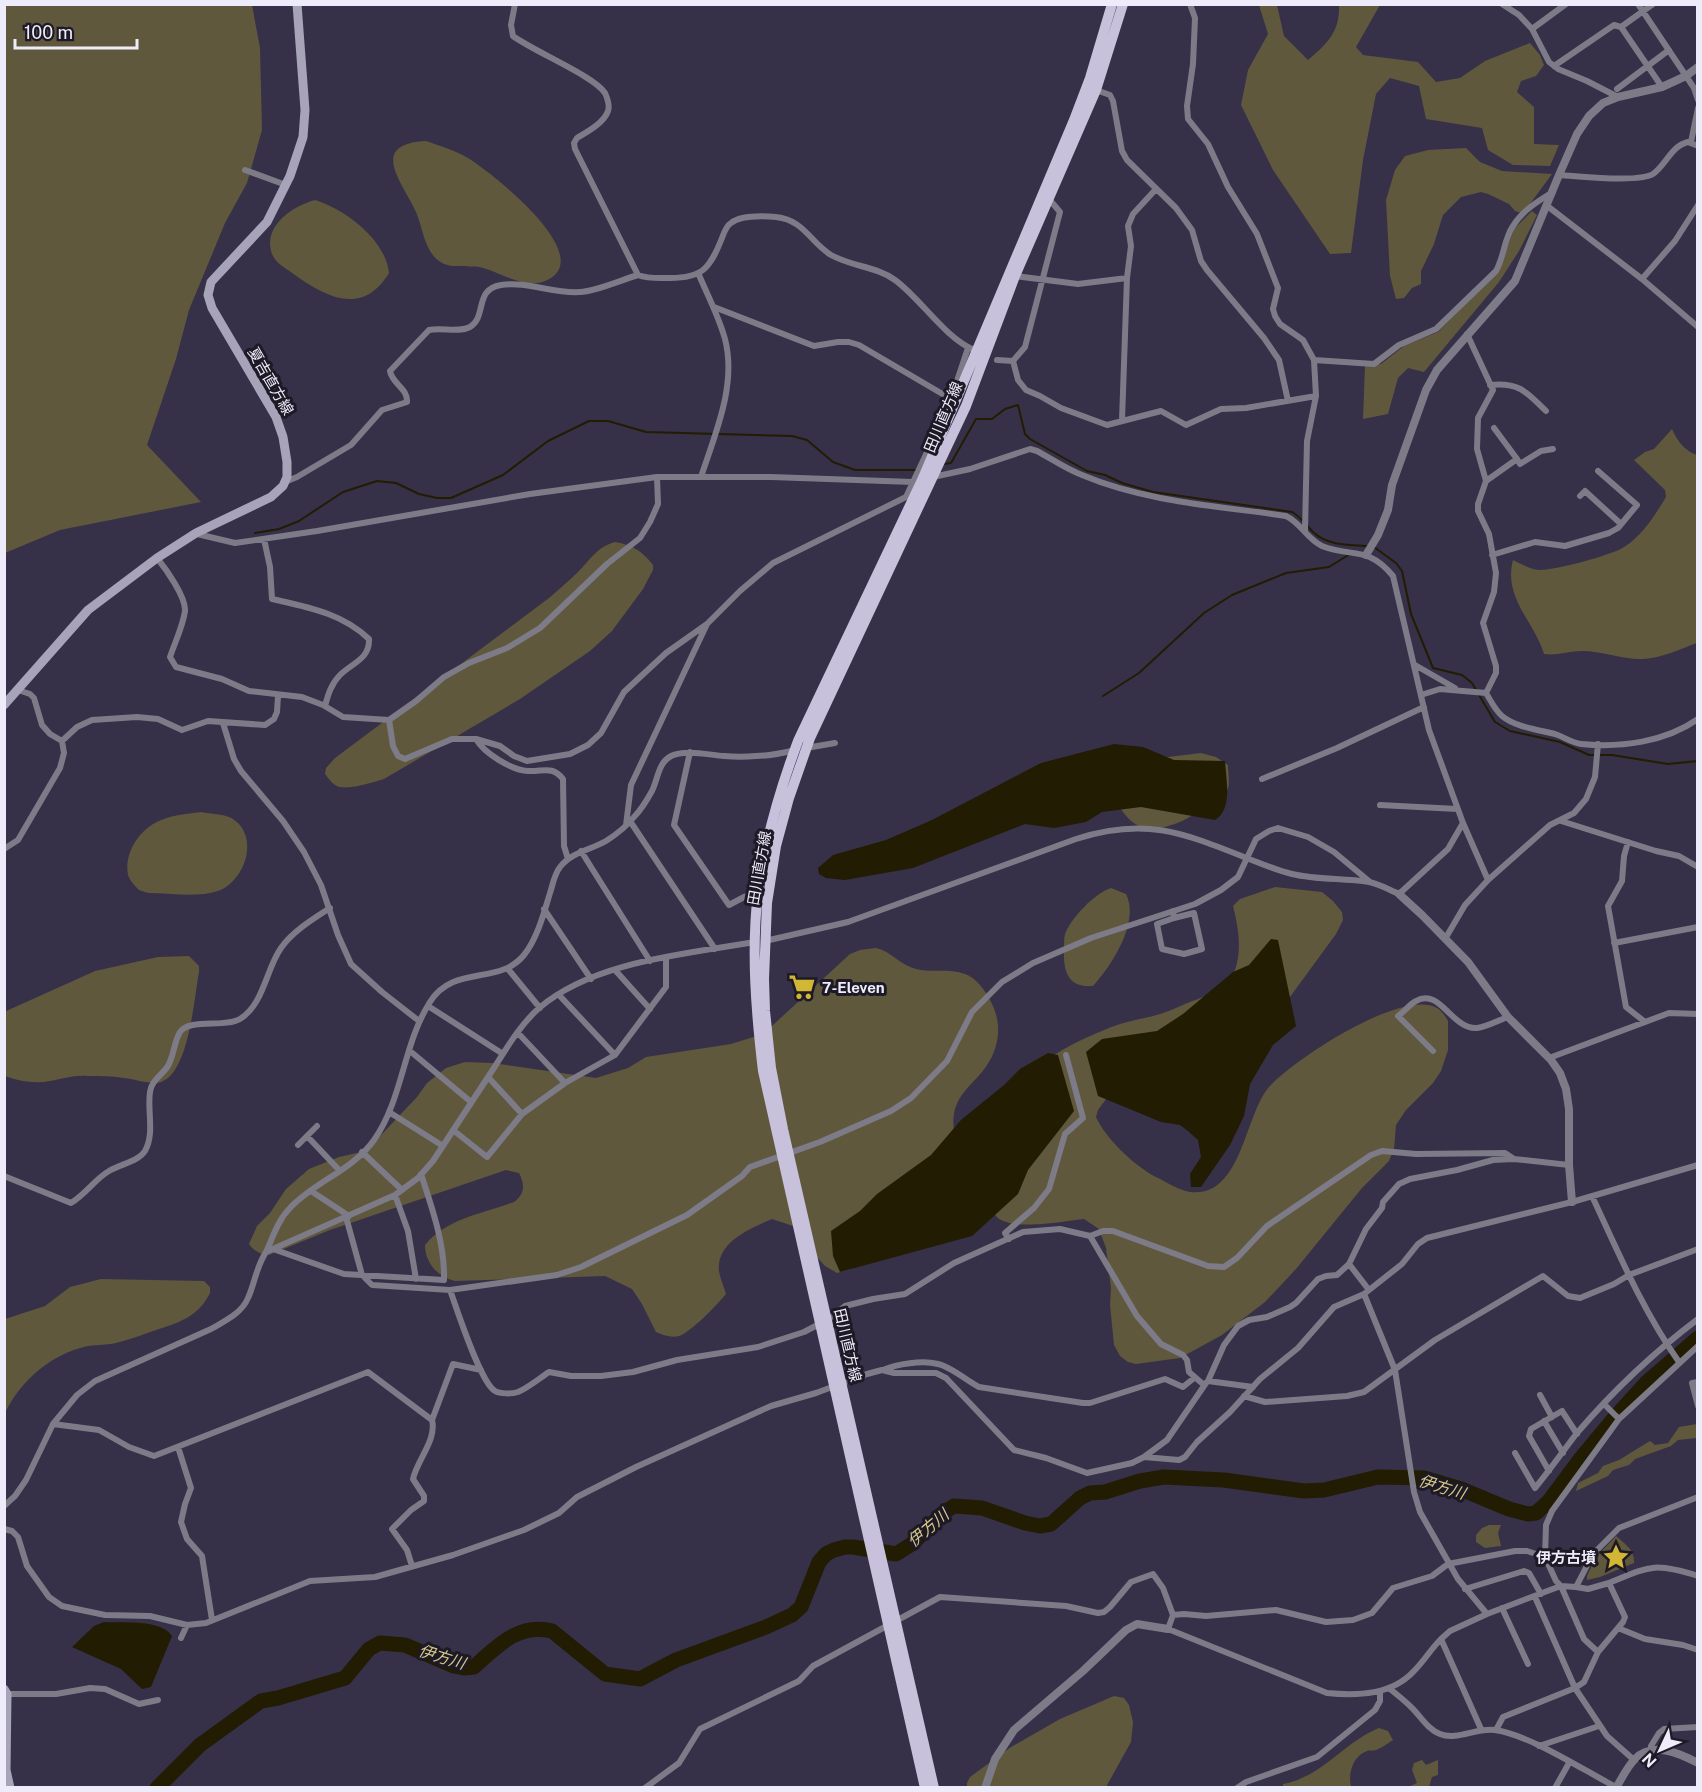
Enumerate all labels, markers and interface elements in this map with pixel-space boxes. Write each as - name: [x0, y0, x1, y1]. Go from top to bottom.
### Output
- scale bar: [15, 12, 136, 50]
- text: 100 m: [24, 22, 73, 43]
- street label: 夏吉直方線: [245, 344, 297, 418]
- street label: 田川直方線: [921, 379, 965, 455]
- street label: 田川直方線: [744, 830, 774, 906]
- supermarket icon: 7-Eleven: [787, 972, 817, 1002]
- place label: 7-Eleven: [822, 979, 885, 996]
- street label: 田川直方線: [831, 1307, 865, 1383]
- water label: 伊方川: [1416, 1471, 1470, 1504]
- water label: 伊方川: [904, 1504, 954, 1551]
- place icon: 伊方古墳: [1601, 1542, 1631, 1572]
- place label: 伊方古墳: [1536, 1549, 1596, 1566]
- water label: 伊方川: [416, 1641, 470, 1674]
- north arrow: [1630, 1720, 1690, 1780]
- text: N: [1638, 1749, 1661, 1771]

